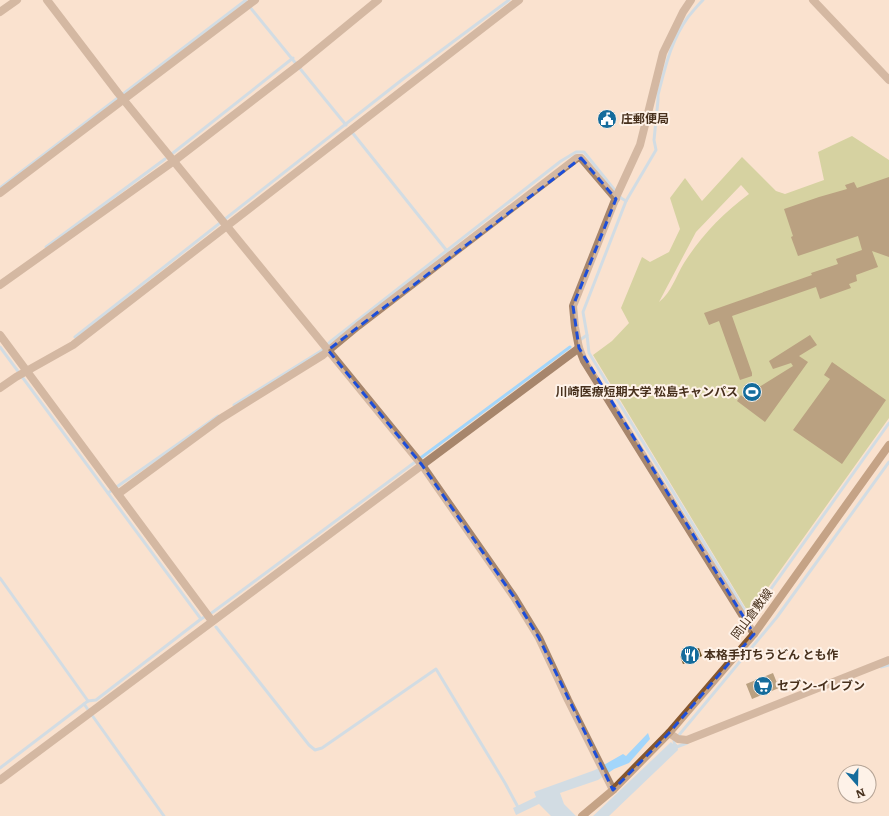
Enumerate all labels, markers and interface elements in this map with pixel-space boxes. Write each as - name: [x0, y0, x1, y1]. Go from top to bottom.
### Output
- public building icon: 庄郵便局: [596, 108, 618, 130]
- place label: 庄郵便局: [621, 109, 669, 127]
- sports icon: 川崎医療短期大学 松島キャンパス: [741, 381, 763, 403]
- place label: 川崎医療短期大学 松島キャンパス: [556, 382, 738, 400]
- street label: 岡山倉敷線: [726, 584, 776, 643]
- restaurant icon: 本格手打ちうどん とも作: [679, 644, 701, 666]
- place label: 本格手打ちうどん とも作: [704, 645, 838, 663]
- supermarket icon: セブン-イレブン: [752, 675, 774, 697]
- place label: セブン-イレブン: [777, 676, 865, 694]
- north arrow: [837, 764, 877, 804]
- text: N: [854, 785, 868, 803]

